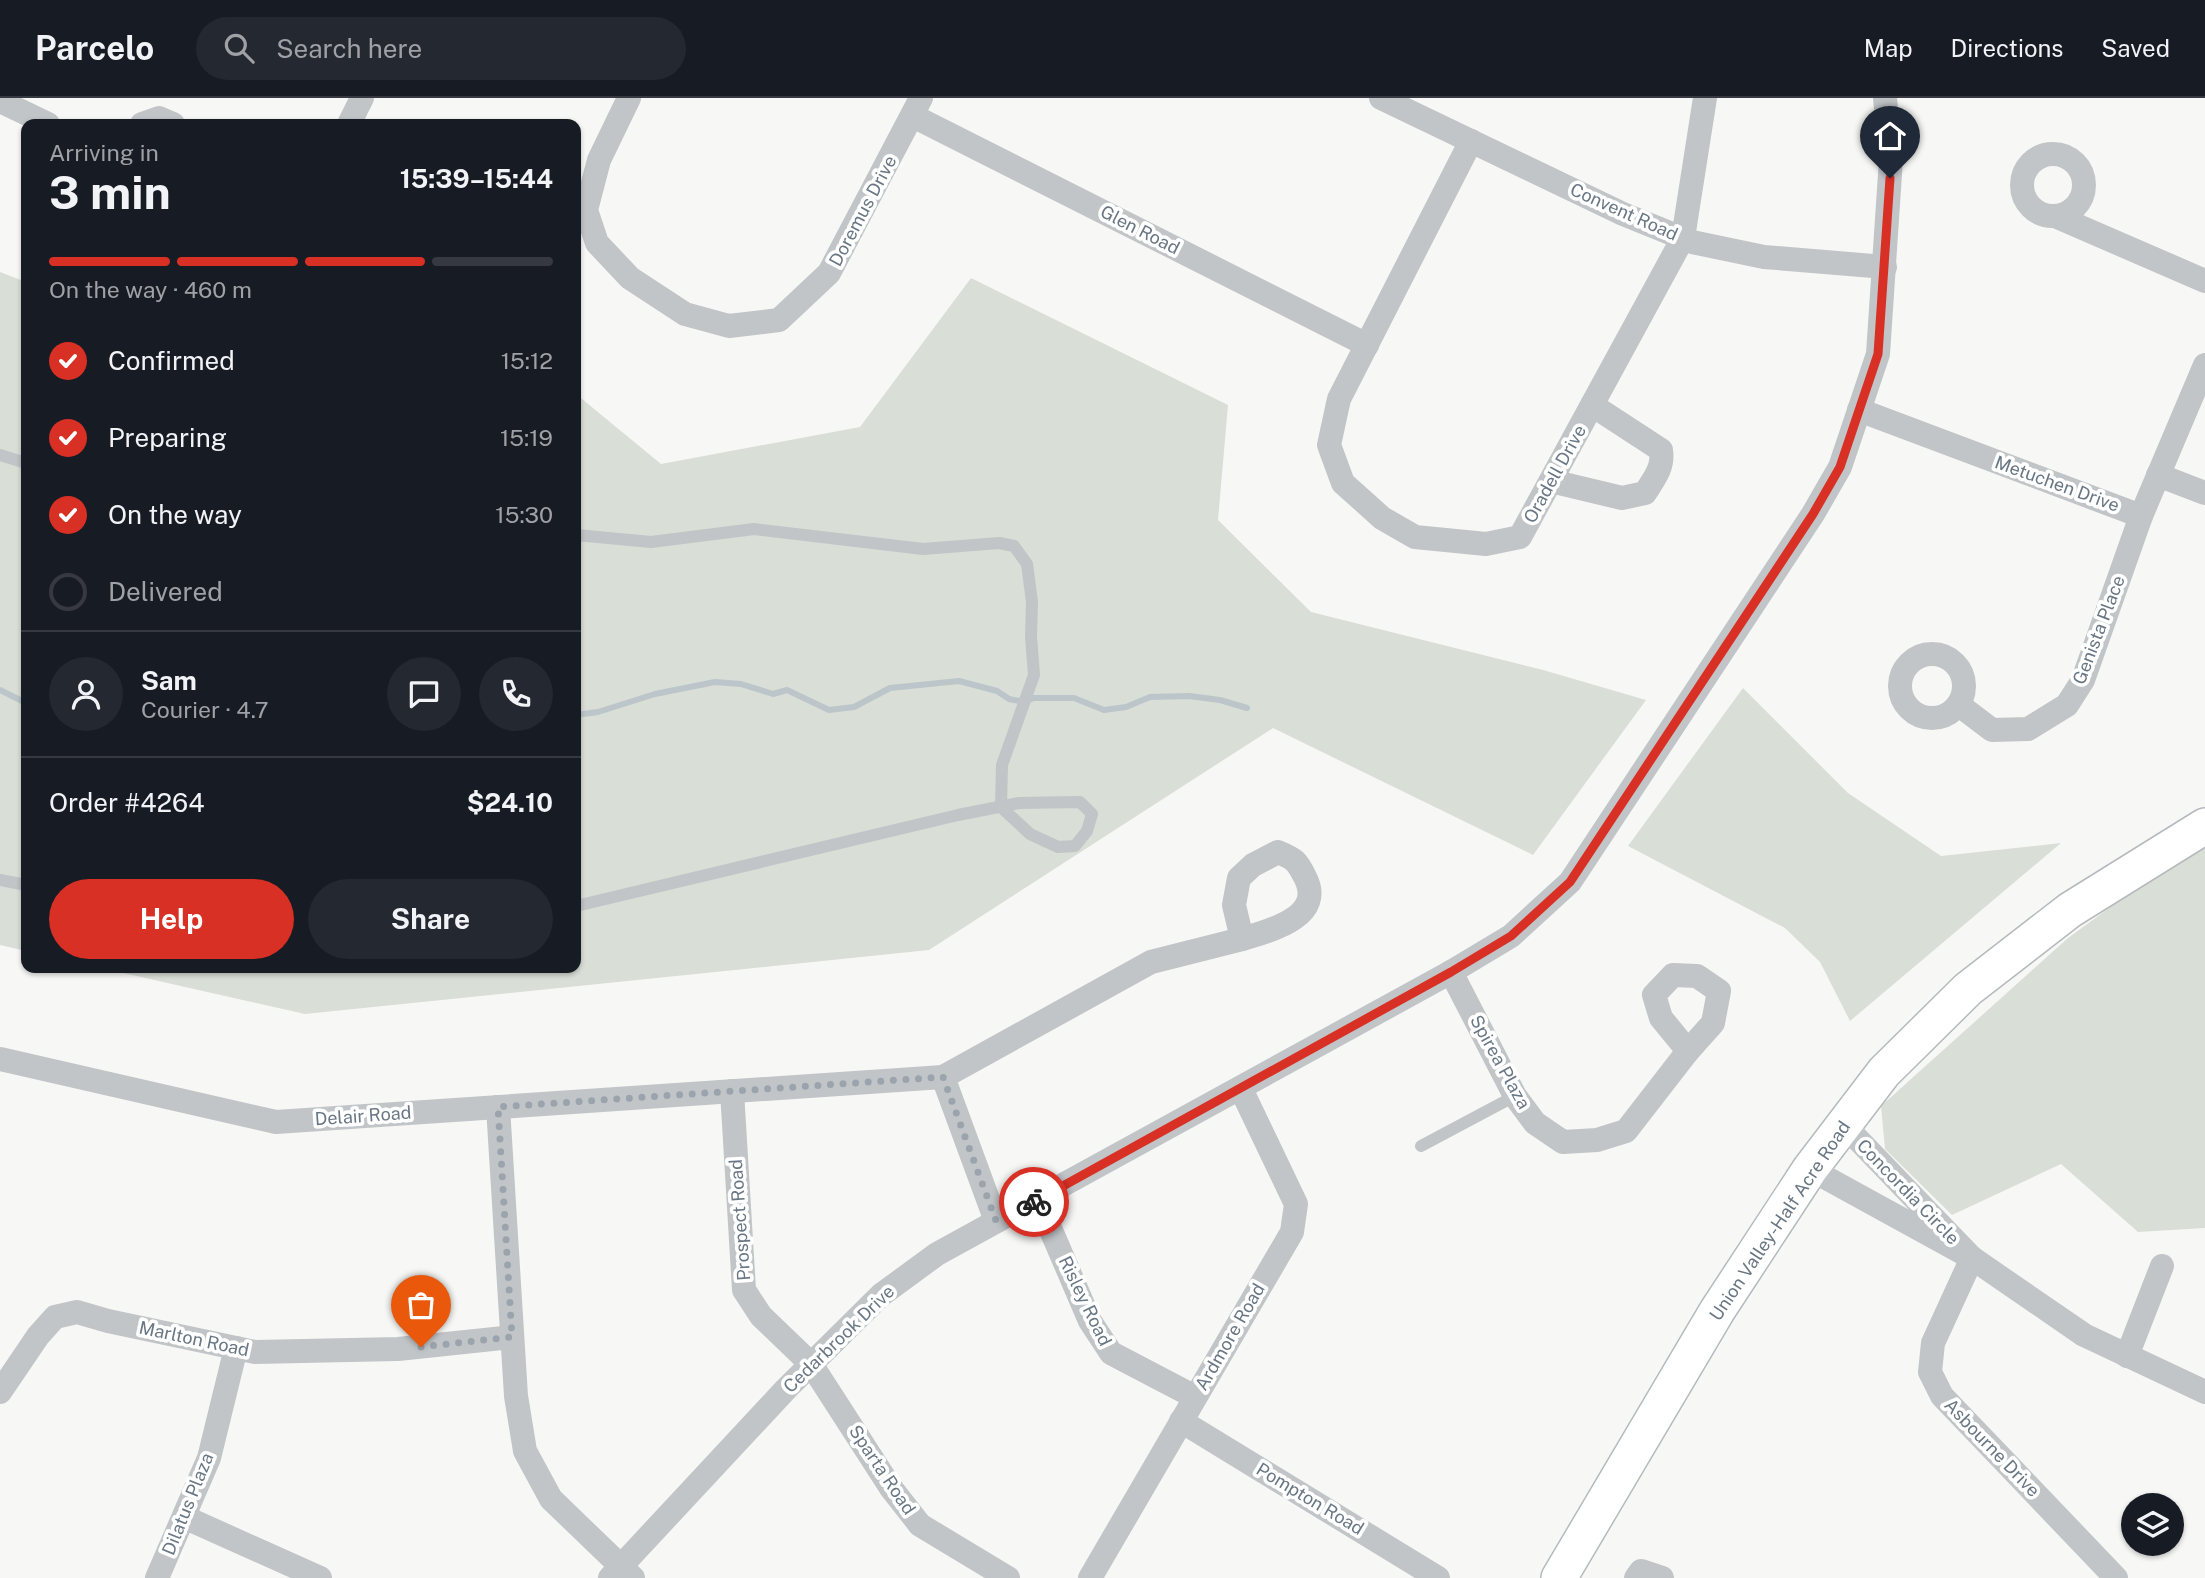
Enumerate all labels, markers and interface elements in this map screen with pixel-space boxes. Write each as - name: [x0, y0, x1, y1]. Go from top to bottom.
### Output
- search box: [196, 17, 686, 80]
- text: Parcelo: [35, 29, 154, 67]
- icon: search: [220, 29, 258, 67]
- text: Search here: [276, 33, 422, 64]
- text: Map: [1864, 34, 1913, 62]
- text: Directions: [1951, 34, 2063, 62]
- text: Saved: [2101, 34, 2170, 62]
- pin: [1860, 106, 1920, 178]
- icon: home: [1871, 117, 1909, 155]
- text: Arriving in: [49, 139, 159, 166]
- street label: Doremus Drive: [825, 152, 901, 270]
- text: 15:39–15:44: [400, 163, 553, 194]
- text: 3 min: [49, 165, 171, 219]
- street label: Convent Road: [1567, 178, 1681, 245]
- street label: Glen Road: [1097, 201, 1183, 258]
- text: On the way · 460 m: [49, 276, 252, 303]
- icon: check: [49, 342, 87, 380]
- text: Confirmed: [108, 345, 235, 376]
- text: 15:12: [501, 347, 553, 374]
- icon: check: [49, 419, 87, 457]
- street label: Oradell Drive: [1519, 421, 1590, 526]
- text: Preparing: [108, 422, 227, 453]
- text: 15:19: [500, 424, 553, 451]
- street label: Metuchen Drive: [1992, 451, 2122, 516]
- icon: check: [49, 496, 87, 534]
- text: On the way: [108, 499, 242, 530]
- text: 15:30: [495, 501, 553, 528]
- street label: Genista Place: [2068, 572, 2129, 687]
- text: Delivered: [108, 576, 223, 607]
- button: person: [49, 657, 123, 731]
- button: chat: [387, 657, 461, 731]
- button: phone: [479, 657, 553, 731]
- text: Sam: [141, 665, 197, 696]
- text: Courier · 4.7: [141, 696, 269, 723]
- text: Order #4264: [49, 787, 205, 818]
- text: $24.10: [467, 787, 553, 818]
- button: Help: [49, 879, 294, 959]
- button: Share: [308, 879, 553, 959]
- street label: Spirea Plaza: [1466, 1011, 1535, 1112]
- street label: Delair Road: [314, 1102, 412, 1129]
- street label: Union Valley-Half Acre Road: [1705, 1117, 1854, 1325]
- street label: Concordia Circle: [1853, 1135, 1964, 1249]
- street label: Prospect Road: [725, 1159, 754, 1282]
- courier: [999, 1167, 1069, 1237]
- icon: bike: [1015, 1183, 1053, 1221]
- street label: Risley Road: [1055, 1252, 1116, 1349]
- pin: [391, 1275, 451, 1347]
- street label: Ardmore Road: [1190, 1279, 1269, 1394]
- street label: Cedarbrook Drive: [779, 1280, 898, 1397]
- icon: bag: [402, 1286, 440, 1324]
- street label: Marlton Road: [137, 1317, 251, 1360]
- street label: Asbourne Drive: [1940, 1394, 2044, 1501]
- street label: Sparta Road: [845, 1421, 920, 1518]
- street label: Dilatus Plaza: [158, 1450, 218, 1558]
- street label: Pompton Road: [1253, 1458, 1368, 1539]
- map controls: [2121, 1493, 2184, 1556]
- button: layers: [2121, 1493, 2184, 1556]

